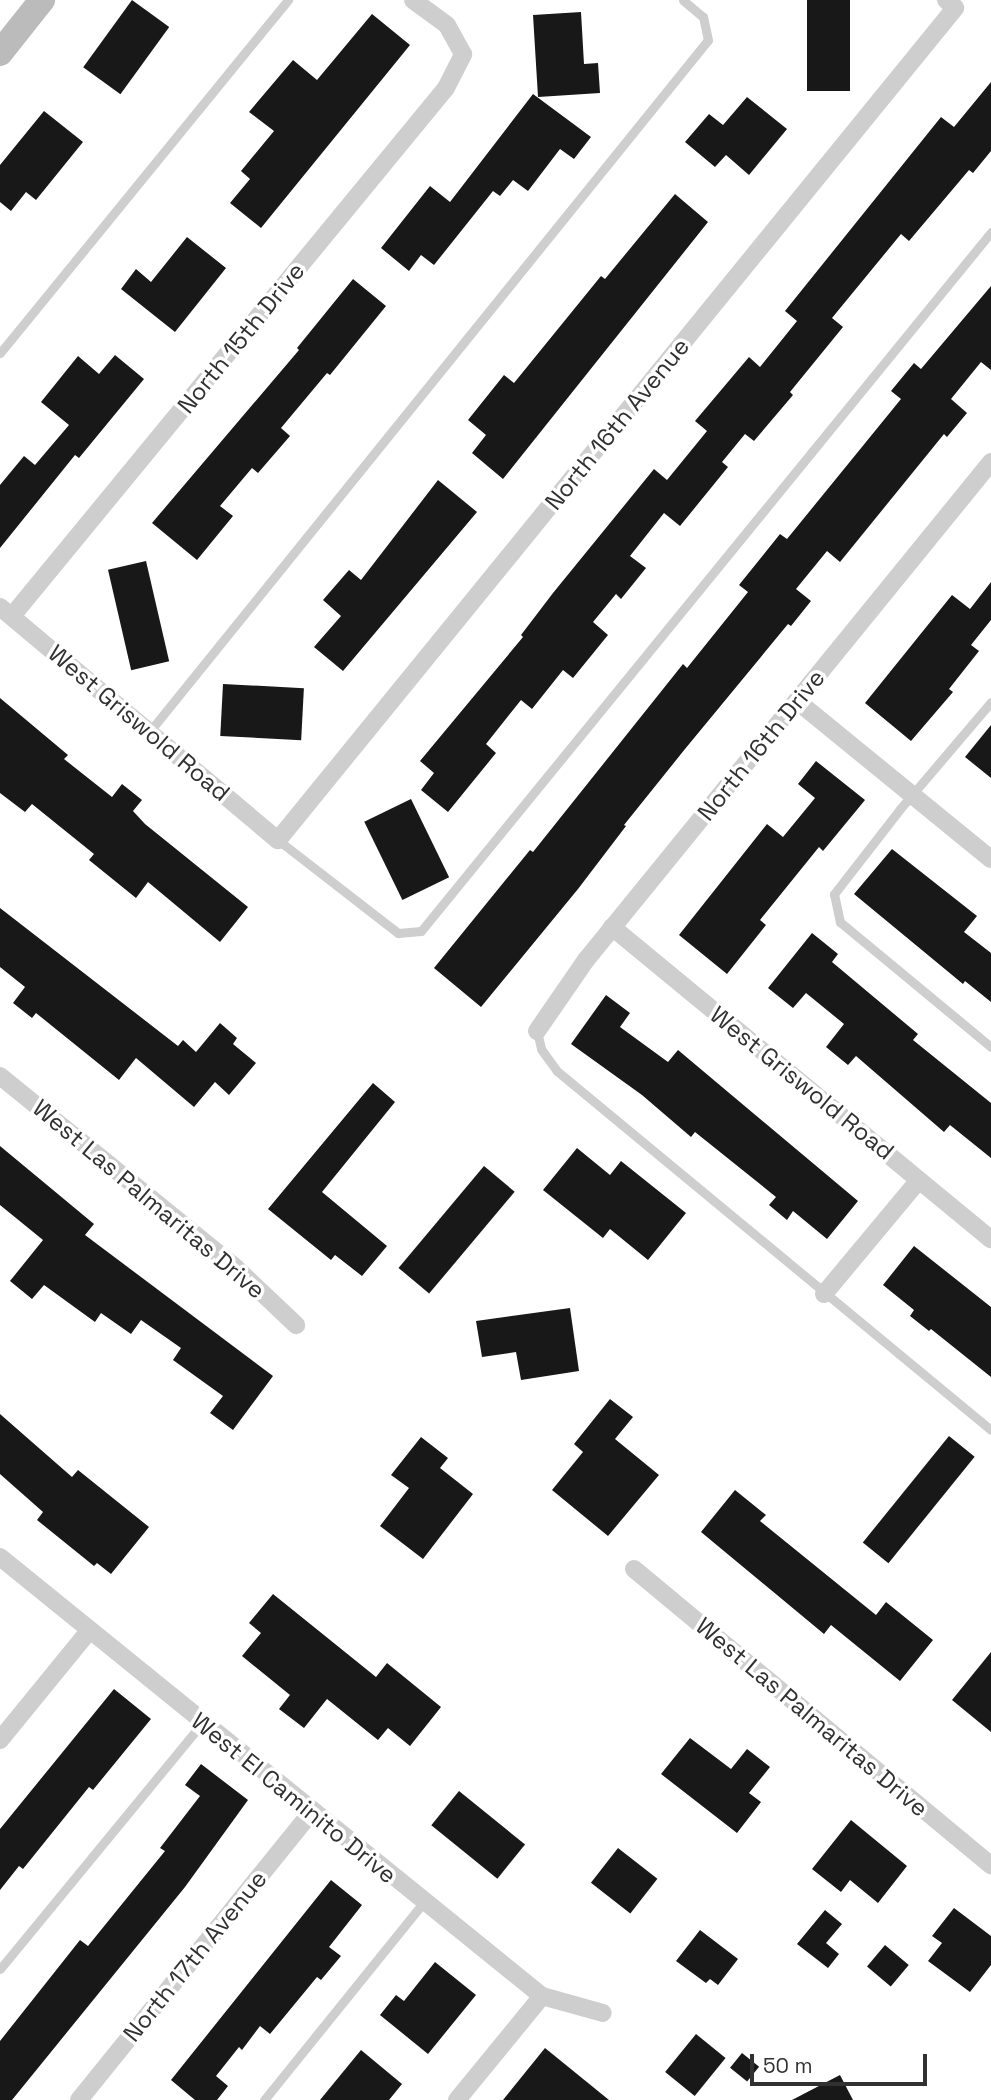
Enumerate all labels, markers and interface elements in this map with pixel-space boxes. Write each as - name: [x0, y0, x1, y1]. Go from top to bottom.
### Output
- street label: North 15th Drive: [171, 257, 311, 419]
- street label: North 16th Avenue: [539, 332, 695, 516]
- street label: West Griswold Road: [42, 639, 236, 807]
- street label: North 16th Drive: [691, 664, 831, 826]
- street label: West Griswold Road: [704, 1000, 900, 1166]
- street label: West Las Palmaritas Drive: [27, 1093, 271, 1305]
- street label: West Las Palmaritas Drive: [690, 1611, 934, 1823]
- street label: West El Caminito Drive: [186, 1706, 402, 1890]
- street label: North 17th Avenue: [117, 1865, 273, 2047]
- scale bar: [753, 2040, 930, 2084]
- text: 50 m: [763, 2052, 813, 2079]

